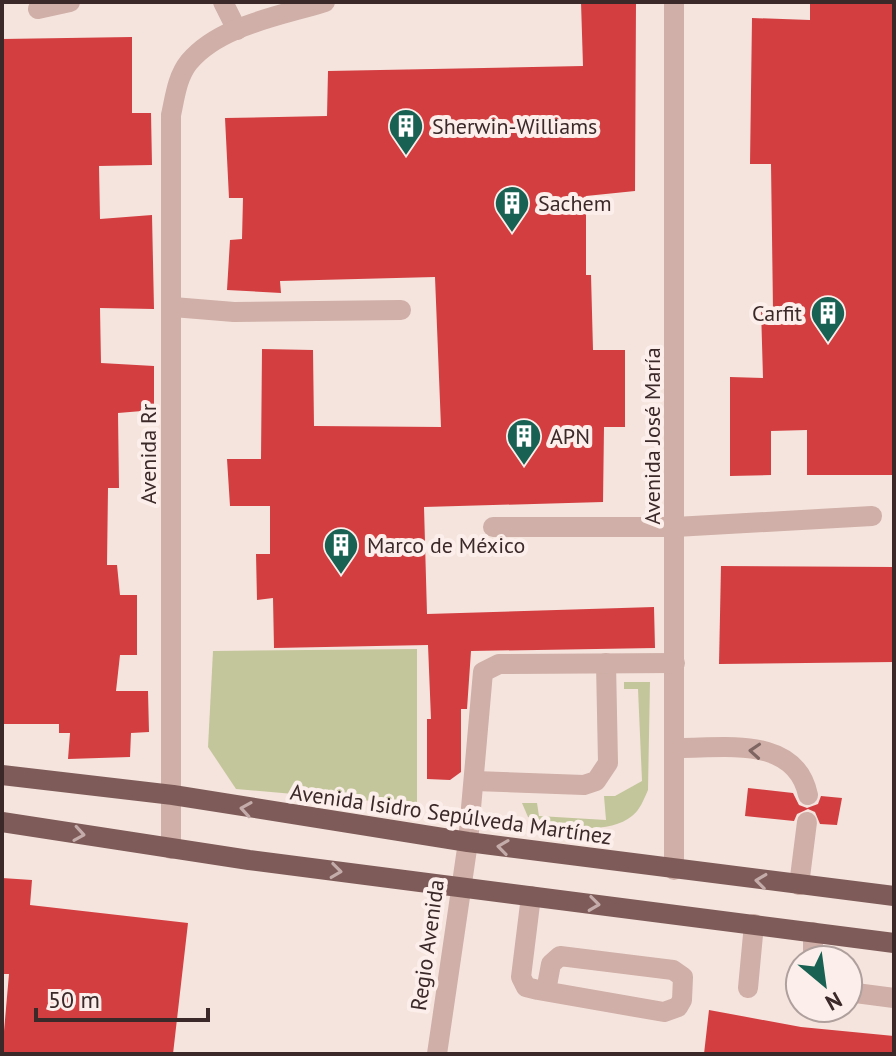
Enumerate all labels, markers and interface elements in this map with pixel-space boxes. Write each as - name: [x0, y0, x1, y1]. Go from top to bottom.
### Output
- building icon: Sherwin-Williams: [387, 107, 425, 157]
- place label: Sherwin-Williams: [432, 112, 597, 140]
- building icon: Sachem: [493, 184, 531, 234]
- place label: Sachem: [538, 189, 612, 217]
- building icon: Carfit: [809, 294, 847, 344]
- place label: Carfit: [752, 299, 803, 327]
- street label: Avenida José María: [638, 347, 666, 525]
- street label: Avenida Rr: [134, 403, 162, 504]
- building icon: APN: [505, 417, 543, 467]
- place label: APN: [550, 422, 590, 450]
- building icon: Marco de México: [322, 526, 360, 576]
- place label: Marco de México: [367, 531, 525, 559]
- one-way arrow: [748, 742, 760, 759]
- street label: Avenida Isidro Sepúlveda Martínez: [288, 778, 614, 850]
- one-way arrow: [239, 801, 253, 818]
- one-way arrow: [72, 825, 86, 842]
- one-way arrow: [496, 839, 510, 856]
- one-way arrow: [330, 862, 343, 879]
- one-way arrow: [754, 872, 767, 889]
- street label: Regio Avenida: [404, 878, 450, 1012]
- one-way arrow: [587, 895, 601, 912]
- north arrow: [784, 944, 864, 1024]
- scale bar: [36, 972, 208, 1022]
- text: 50 m: [48, 984, 100, 1015]
- text: N: [821, 986, 847, 1017]

